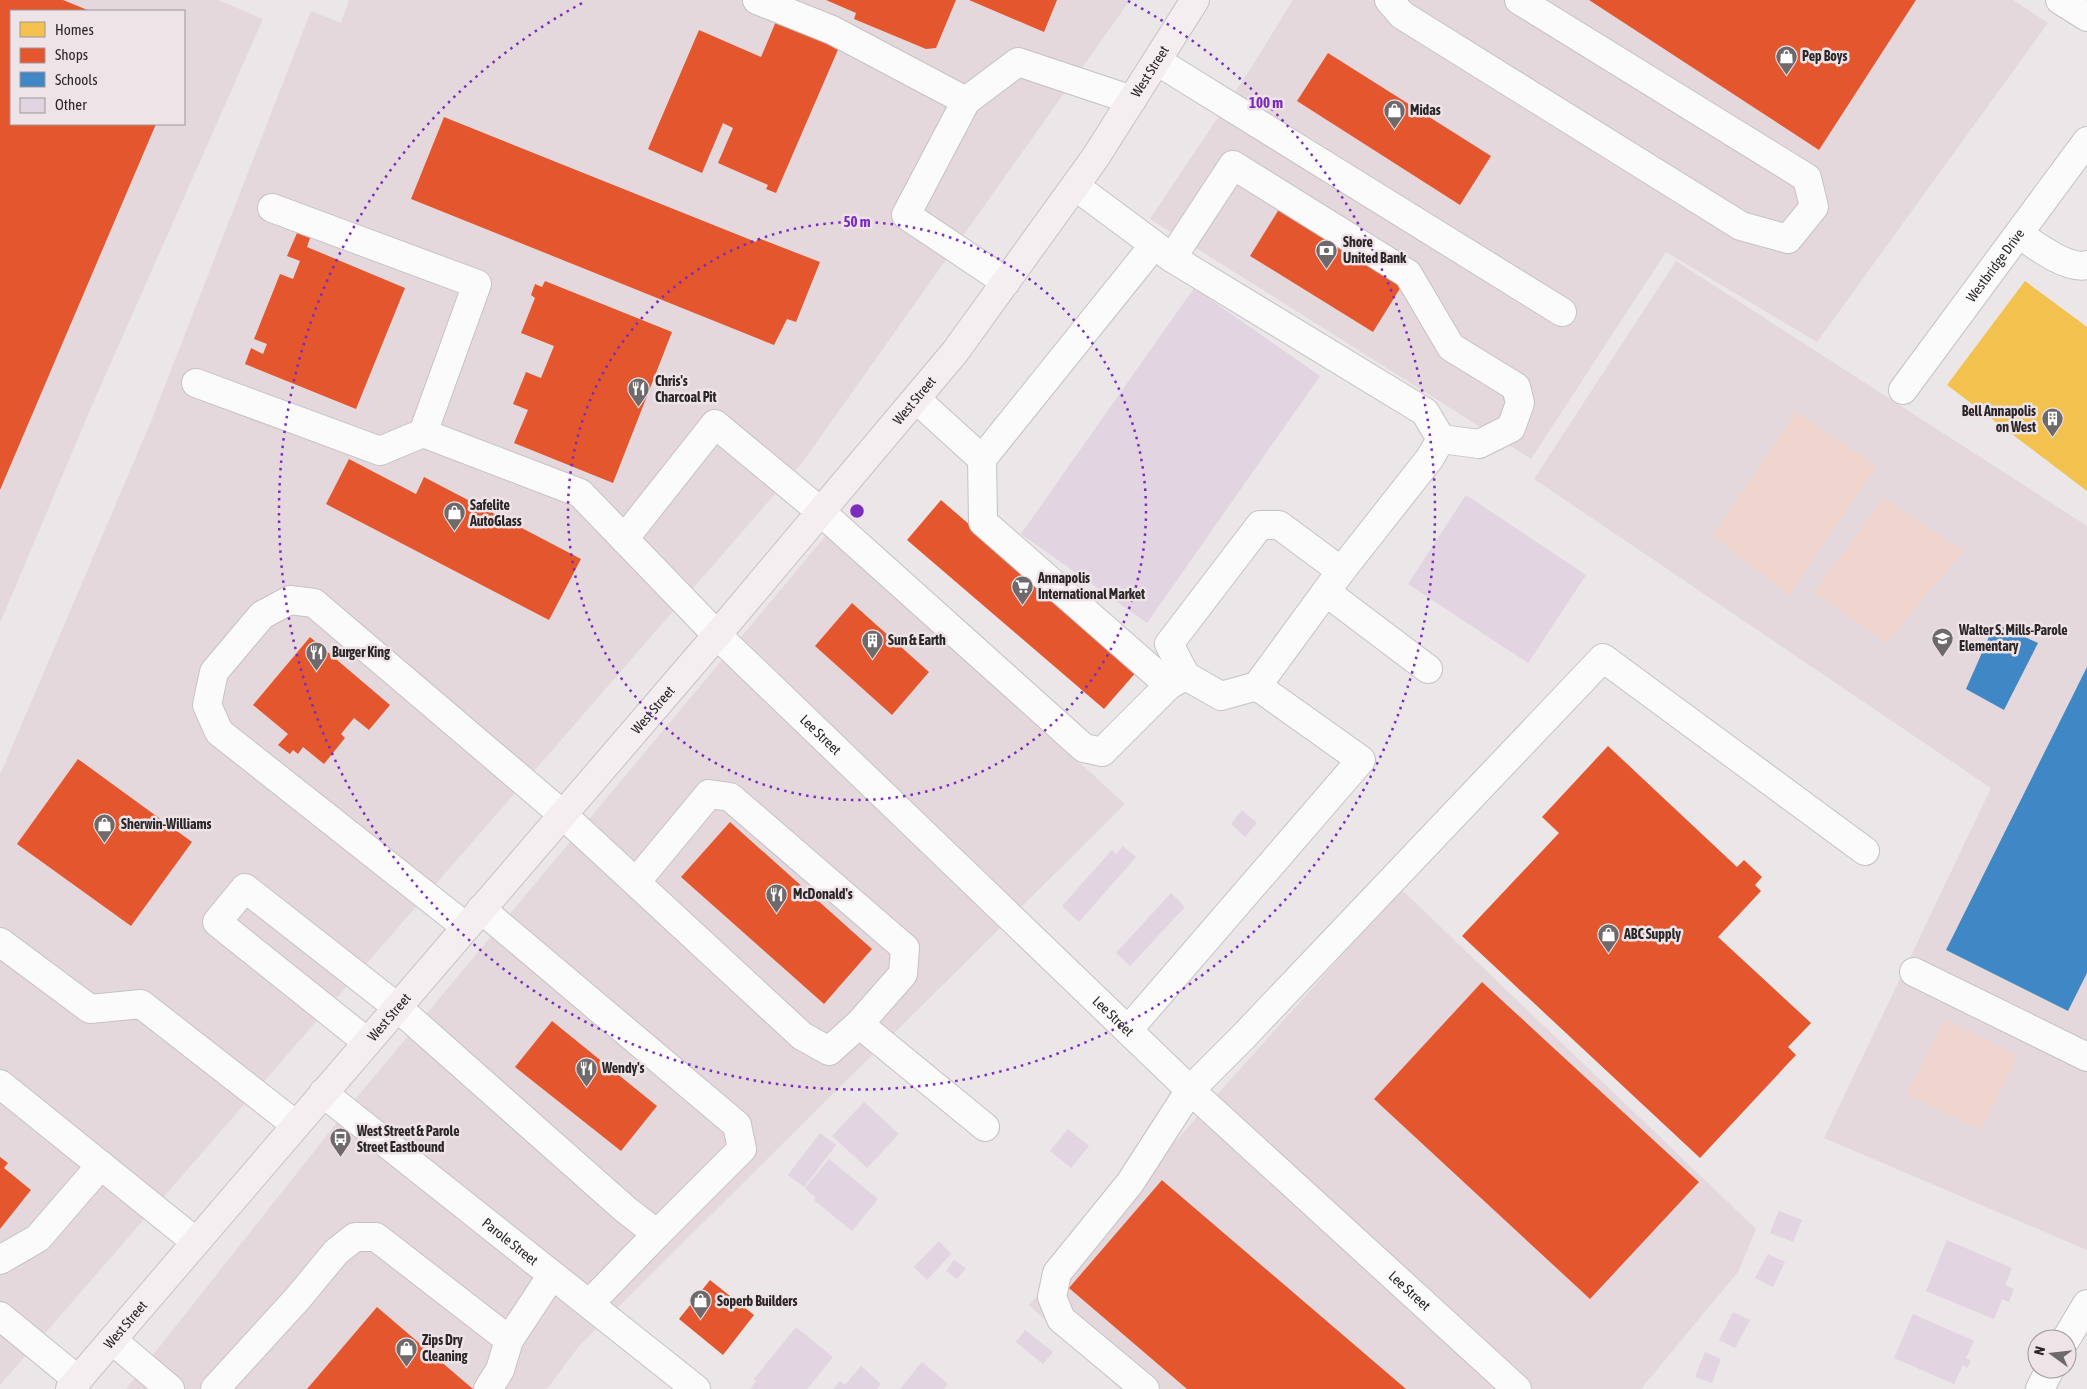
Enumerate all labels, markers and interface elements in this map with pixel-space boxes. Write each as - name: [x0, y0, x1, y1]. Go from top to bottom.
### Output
- legend: [10, 10, 185, 125]
- text: Homes: [55, 21, 94, 38]
- street label: West Street: [1128, 43, 1172, 100]
- shop icon: Pep Boys: [1774, 44, 1798, 75]
- text: Shops: [55, 46, 88, 63]
- place label: Pep Boys: [1802, 48, 1847, 64]
- text: Schools: [55, 71, 98, 88]
- text: 100 m: [1249, 94, 1283, 111]
- text: Other: [55, 96, 87, 113]
- shop icon: Midas: [1382, 98, 1406, 129]
- place label: Midas: [1410, 102, 1441, 118]
- text: 50 m: [844, 213, 871, 230]
- street label: Westbridge Drive: [1963, 226, 2027, 305]
- place label: Shore United Bank: [1343, 234, 1407, 266]
- bank icon: Shore United Bank: [1315, 238, 1339, 269]
- place label: Chris's Charcoal Pit: [655, 373, 717, 405]
- street label: West Street: [890, 373, 939, 428]
- restaurant icon: Chris's Charcoal Pit: [627, 377, 651, 408]
- place label: Bell Annapolis on West: [1962, 403, 2036, 435]
- building icon: Bell Annapolis on West: [2040, 407, 2064, 438]
- place label: Safelite AutoGlass: [469, 497, 522, 529]
- shop icon: Safelite AutoGlass: [442, 501, 466, 532]
- centre of rings: [848, 502, 866, 520]
- place label: Annapolis International Market: [1037, 570, 1145, 602]
- supermarket icon: Annapolis International Market: [1010, 574, 1034, 605]
- place label: Walter S. Mills-Parole Elementary: [1958, 622, 2068, 654]
- school or university icon: Walter S. Mills-Parole Elementary: [1931, 626, 1955, 657]
- building icon: Sun & Earth: [860, 628, 884, 659]
- place label: Sun & Earth: [888, 632, 946, 648]
- restaurant icon: Burger King: [304, 640, 328, 671]
- place label: Burger King: [332, 644, 391, 660]
- street label: West Street: [628, 683, 678, 737]
- street label: Lee Street: [797, 711, 845, 758]
- shop icon: Sherwin-Williams: [93, 812, 117, 843]
- place label: Sherwin-Williams: [121, 816, 212, 832]
- restaurant icon: McDonald's: [765, 882, 789, 913]
- place label: McDonald's: [793, 886, 853, 902]
- shop icon: ABC Supply: [1596, 922, 1620, 953]
- place label: ABC Supply: [1623, 926, 1681, 942]
- street label: West Street: [364, 990, 414, 1044]
- street label: Lee Street: [1089, 993, 1137, 1040]
- restaurant icon: Wendy's: [574, 1056, 598, 1087]
- place label: Wendy's: [601, 1060, 645, 1076]
- place label: West Street & Parole Street Eastbound: [356, 1123, 460, 1155]
- bus stop icon: West Street & Parole Street Eastbound: [329, 1127, 353, 1158]
- street label: Parole Street: [479, 1215, 541, 1268]
- street label: Lee Street: [1385, 1268, 1434, 1314]
- shop icon: Soperb Builders: [689, 1289, 713, 1320]
- place label: Soperb Builders: [717, 1293, 797, 1309]
- street label: West Street: [100, 1297, 150, 1352]
- north arrow: [2027, 1329, 2077, 1379]
- place label: Zips Dry Cleaning: [422, 1332, 469, 1364]
- shop icon: Zips Dry Cleaning: [394, 1336, 418, 1367]
- text: N: [2031, 1345, 2048, 1357]

